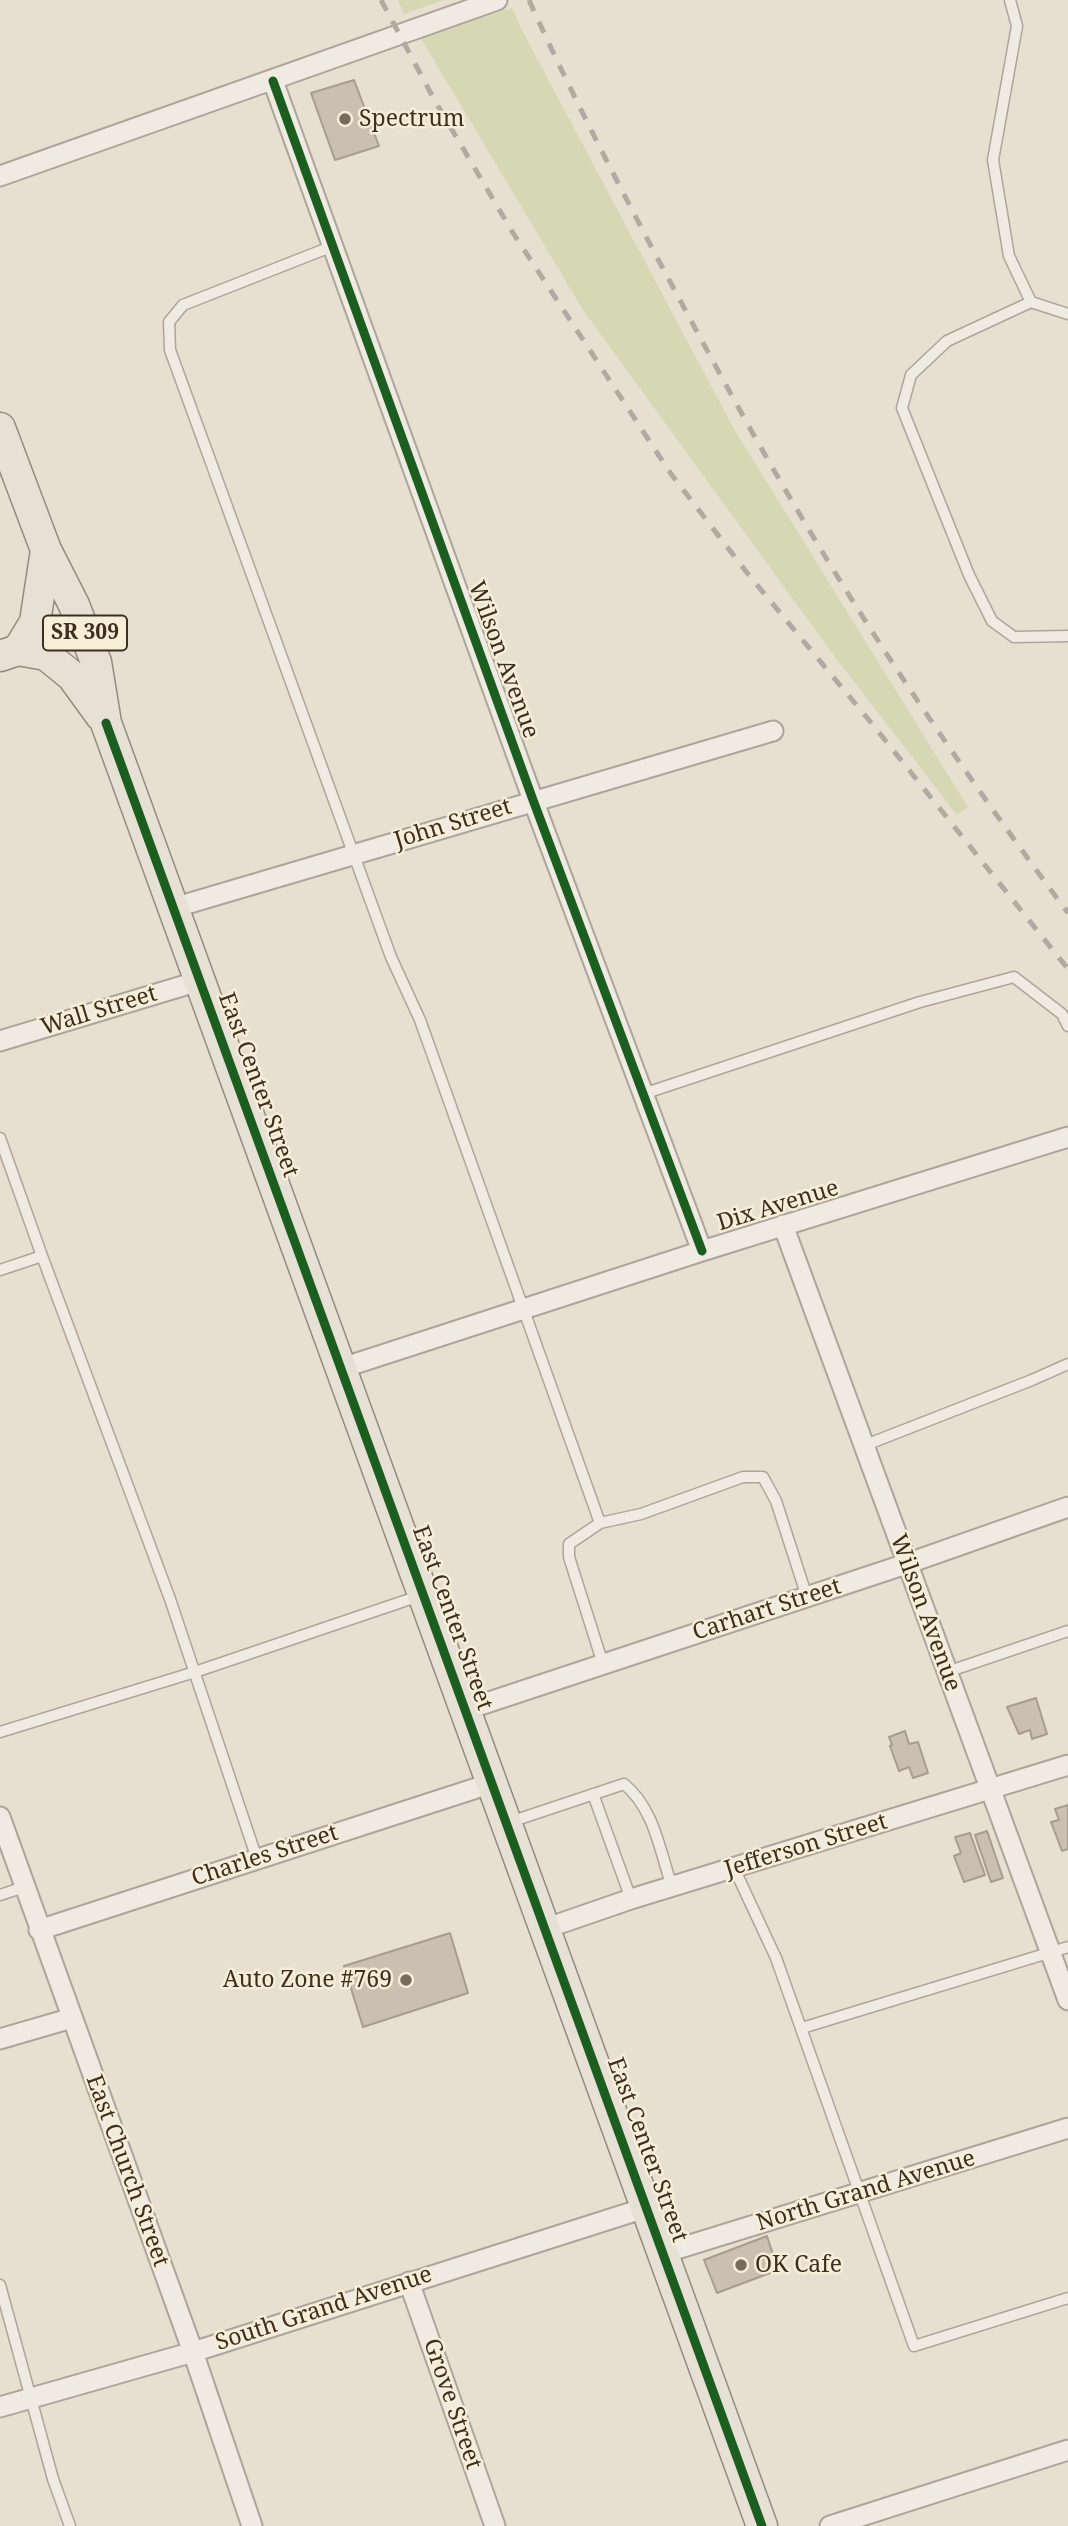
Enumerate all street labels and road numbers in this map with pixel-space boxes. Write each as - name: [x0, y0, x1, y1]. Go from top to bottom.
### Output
- street label: Wilson Avenue: [462, 578, 544, 742]
- road number: SR 309: [43, 616, 127, 650]
- street label: John Street: [391, 793, 515, 855]
- street label: Wall Street: [38, 980, 160, 1042]
- street label: East Center Street: [212, 989, 304, 1181]
- street label: Dix Avenue: [714, 1174, 842, 1238]
- street label: East Center Street: [406, 1522, 498, 1714]
- street label: Wilson Avenue: [884, 1531, 966, 1695]
- street label: Carhart Street: [689, 1573, 845, 1647]
- street label: Jefferson Street: [721, 1808, 891, 1884]
- street label: Charles Street: [188, 1819, 342, 1893]
- street label: East Center Street: [601, 2054, 693, 2246]
- street label: East Church Street: [79, 2071, 175, 2271]
- street label: North Grand Avenue: [753, 2145, 979, 2237]
- street label: South Grand Avenue: [212, 2261, 436, 2357]
- street label: Grove Street: [417, 2335, 487, 2473]

